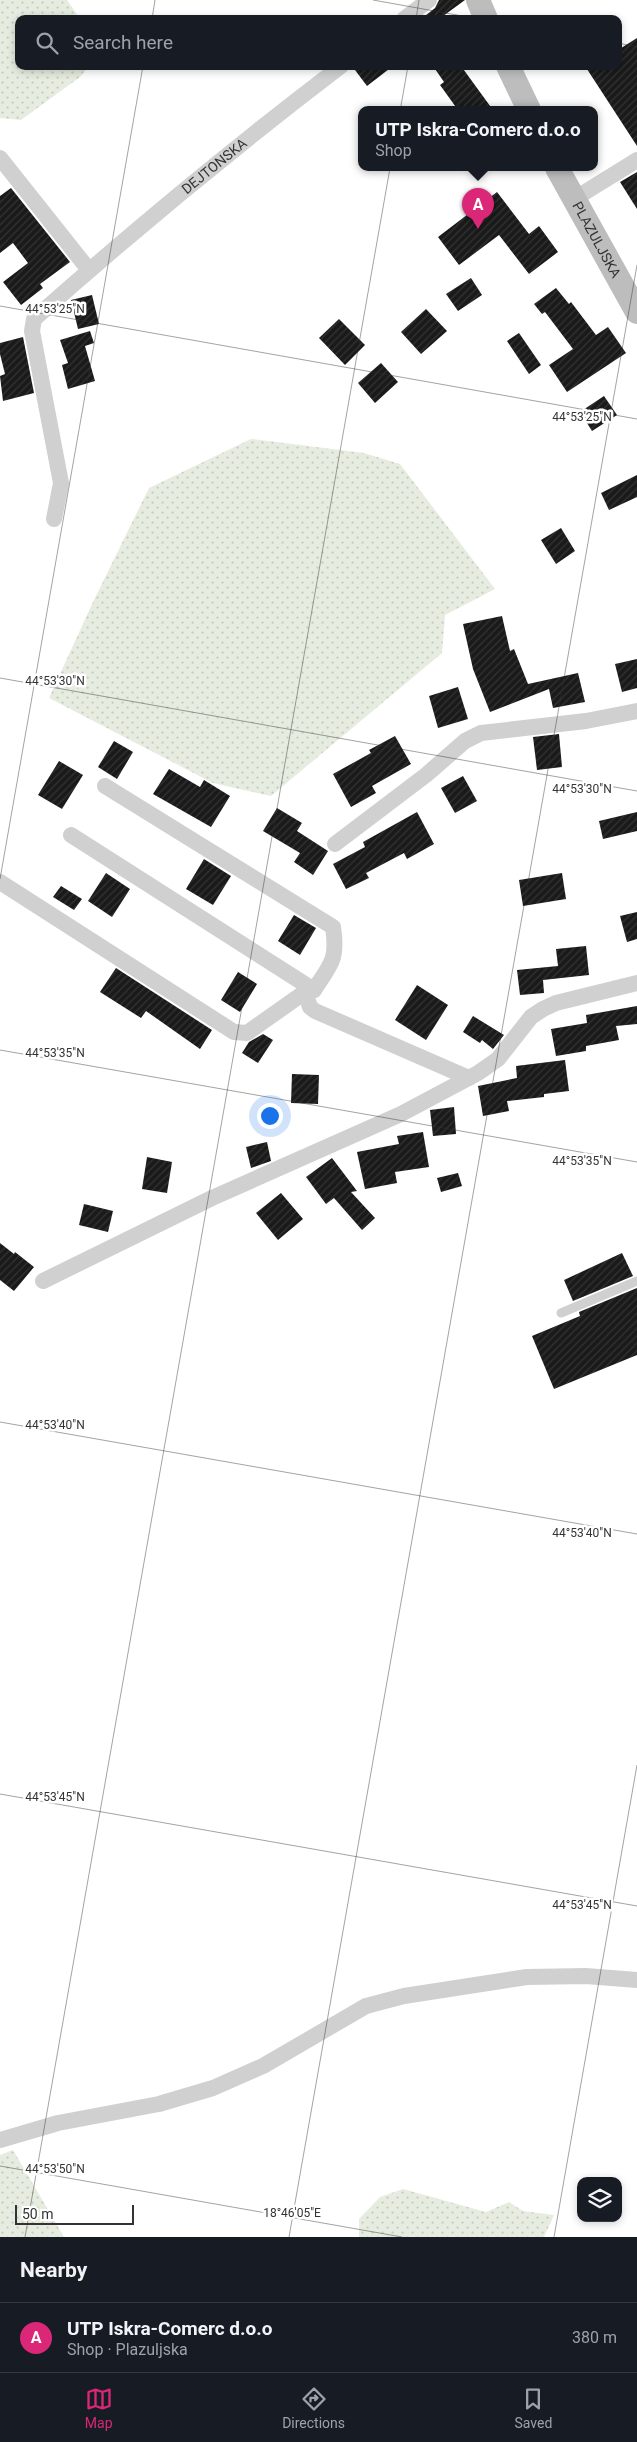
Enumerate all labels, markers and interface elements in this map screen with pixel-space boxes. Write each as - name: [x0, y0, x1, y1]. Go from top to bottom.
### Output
- search box: [15, 15, 622, 70]
- icon: search: [33, 29, 61, 57]
- text: Search here: [73, 31, 173, 54]
- popup: [358, 106, 598, 171]
- text: UTP Iskra-Comerc d.o.o: [375, 118, 581, 141]
- street label: DEJTONSKA: [178, 135, 250, 197]
- text: Shop: [375, 141, 412, 160]
- pin: A: [462, 188, 494, 229]
- street label: PLAZULJSKA: [569, 199, 624, 281]
- text: 44°53'25"N: [25, 302, 85, 316]
- text: 44°53'25"N: [552, 410, 612, 424]
- text: 44°53'30"N: [25, 674, 85, 688]
- text: 44°53'30"N: [552, 782, 612, 796]
- text: 44°53'35"N: [25, 1046, 85, 1060]
- your location: [257, 1103, 283, 1129]
- text: 44°53'35"N: [552, 1154, 612, 1168]
- text: 44°53'40"N: [25, 1418, 85, 1432]
- text: 44°53'40"N: [552, 1526, 612, 1540]
- text: 44°53'45"N: [25, 1790, 85, 1804]
- text: 44°53'45"N: [552, 1898, 612, 1912]
- text: 44°53'50"N: [25, 2162, 85, 2176]
- map controls: [577, 2177, 622, 2222]
- button: layers: [577, 2177, 622, 2222]
- scale bar: [15, 2202, 134, 2225]
- text: 50 m: [22, 2206, 54, 2222]
- text: 18°46'05"E: [263, 2206, 321, 2220]
- text: Nearby: [20, 2258, 87, 2282]
- text: UTP Iskra-Comerc d.o.o: [67, 2317, 272, 2340]
- text: A: [31, 2328, 41, 2347]
- text: 380 m: [572, 2328, 617, 2347]
- text: Shop · Plazuljska: [67, 2340, 188, 2359]
- tab: Map: [85, 2385, 113, 2431]
- tab: Directions: [282, 2385, 345, 2431]
- tab: Saved: [514, 2385, 552, 2431]

